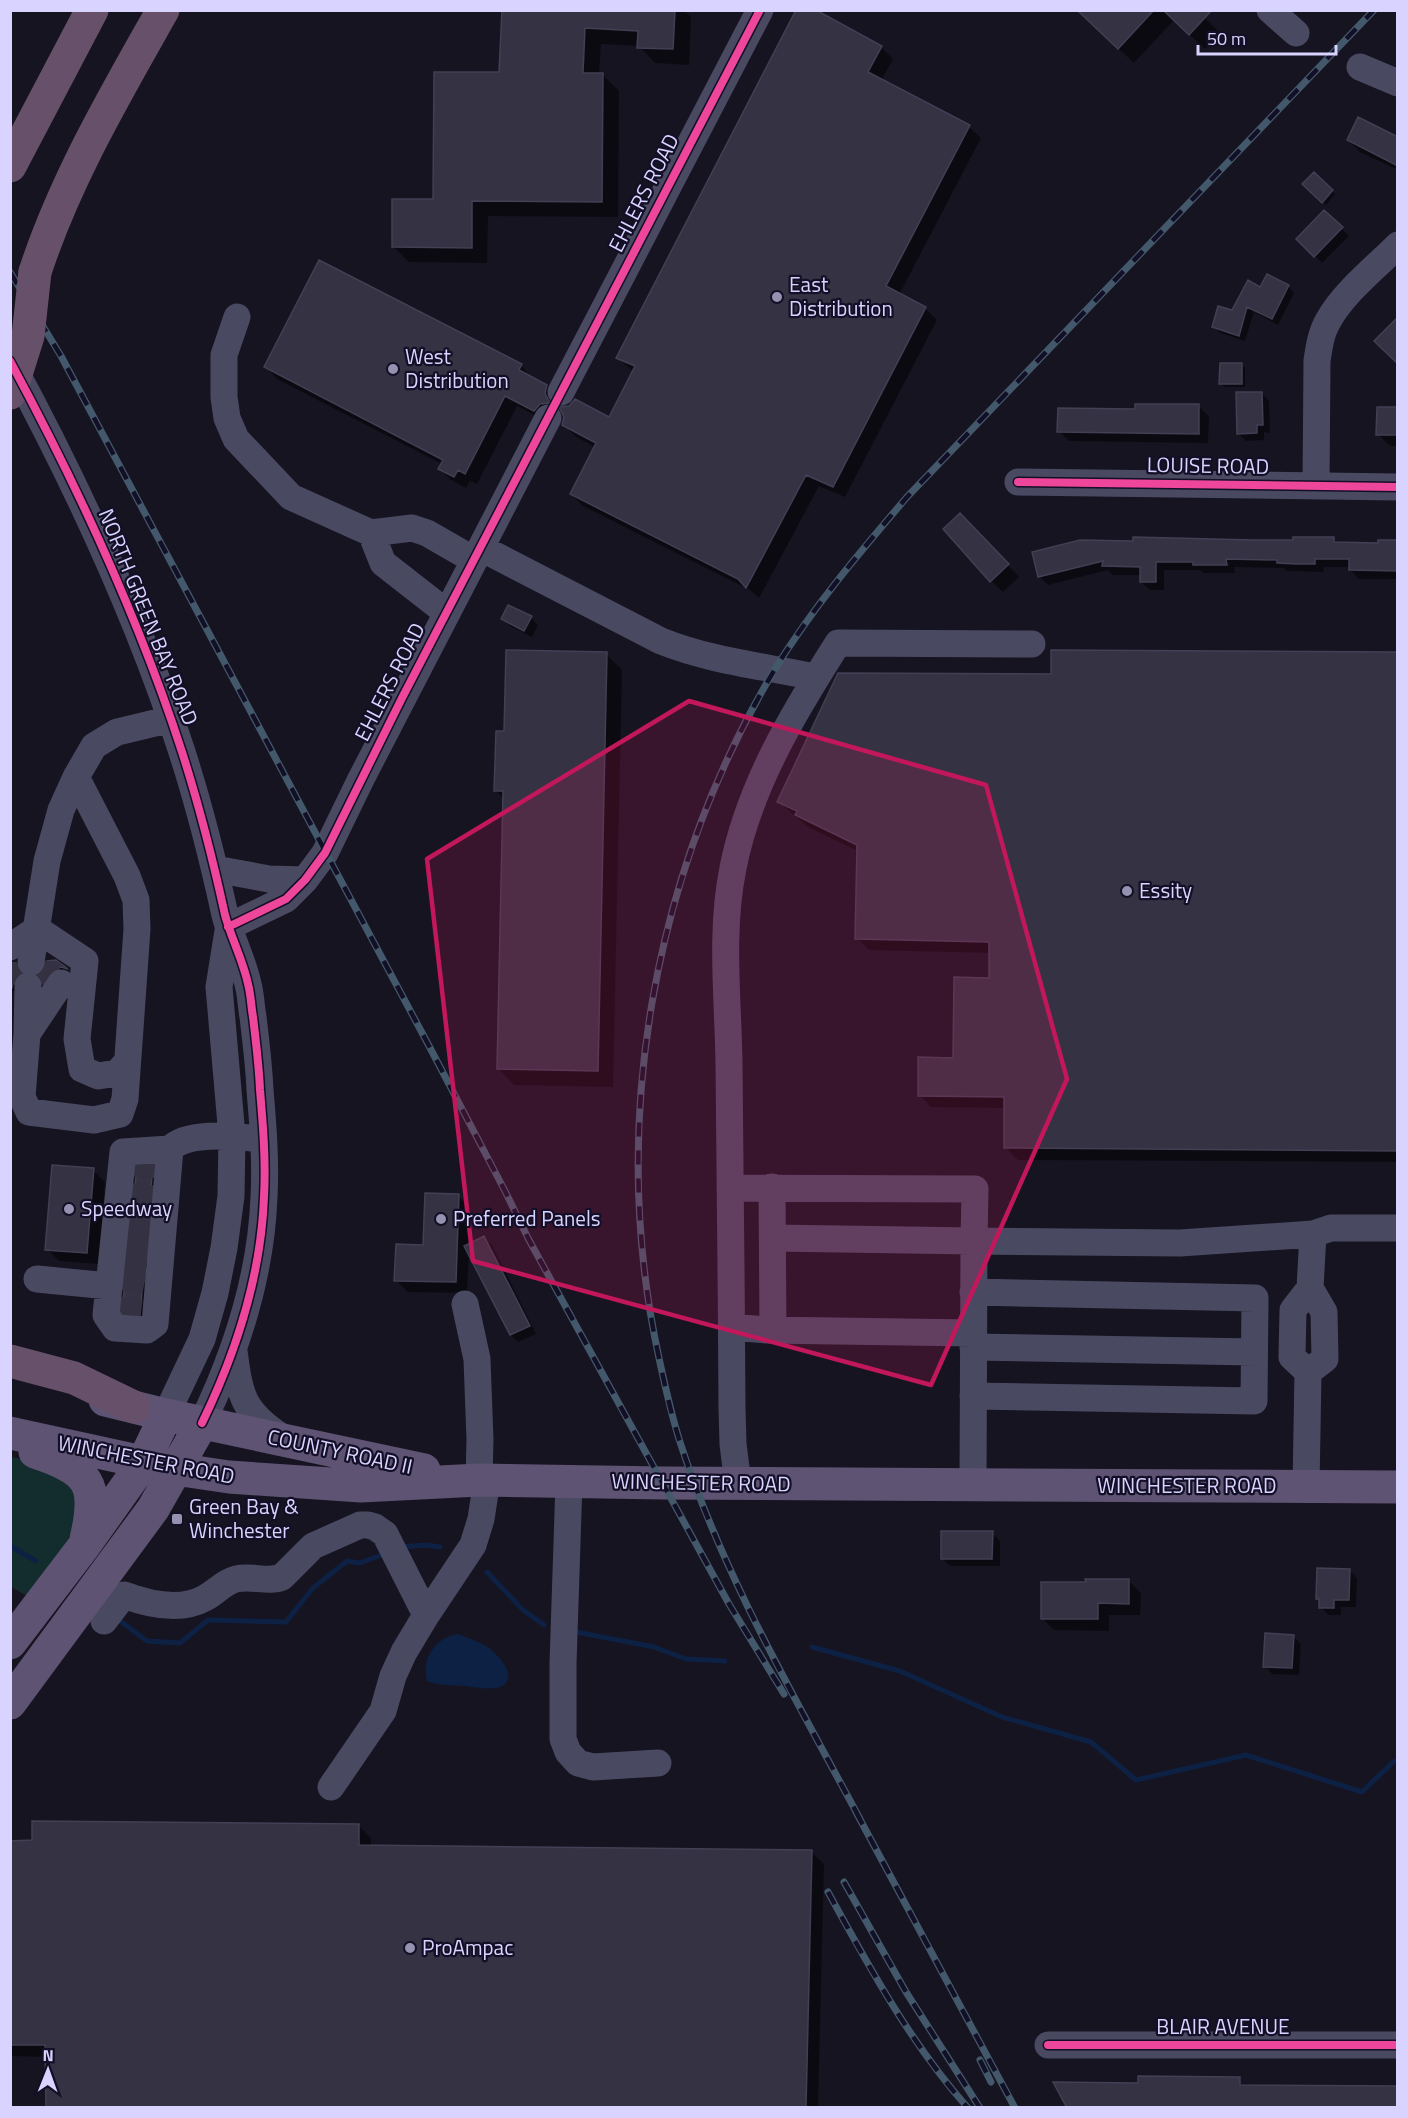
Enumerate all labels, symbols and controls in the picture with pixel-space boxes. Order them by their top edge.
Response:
scale bar [1198,18,1336,56]
text: 50 m [1207,25,1246,52]
street label: EHLERS ROAD [600,128,687,257]
place label: East Distribution [789,268,893,324]
marker: East Distribution [770,290,784,304]
place label: West Distribution [405,340,509,396]
marker: West Distribution [386,362,400,376]
street label: LOUISE ROAD [1147,448,1269,482]
street label: NORTH GREEN BAY ROAD [91,503,207,730]
street label: EHLERS ROAD [346,617,433,746]
place label: Essity [1139,874,1192,906]
marker: Essity [1120,884,1134,898]
place label: Speedway [81,1192,172,1224]
marker: Speedway [62,1202,76,1216]
place label: Preferred Panels [453,1202,601,1234]
marker: Preferred Panels [434,1212,448,1226]
street label: COUNTY ROAD II [265,1420,416,1482]
street label: WINCHESTER ROAD [55,1426,237,1492]
street label: WINCHESTER ROAD [611,1464,791,1500]
street label: WINCHESTER ROAD [1097,1469,1277,1501]
place label: Green Bay & Winchester [189,1490,299,1546]
marker: Green Bay & Winchester [170,1512,184,1526]
place label: ProAmpac [422,1931,513,1963]
marker: ProAmpac [403,1941,417,1955]
street label: BLAIR AVENUE [1156,2010,1290,2042]
north arrow [18,2040,78,2100]
text: N [43,2043,54,2067]

